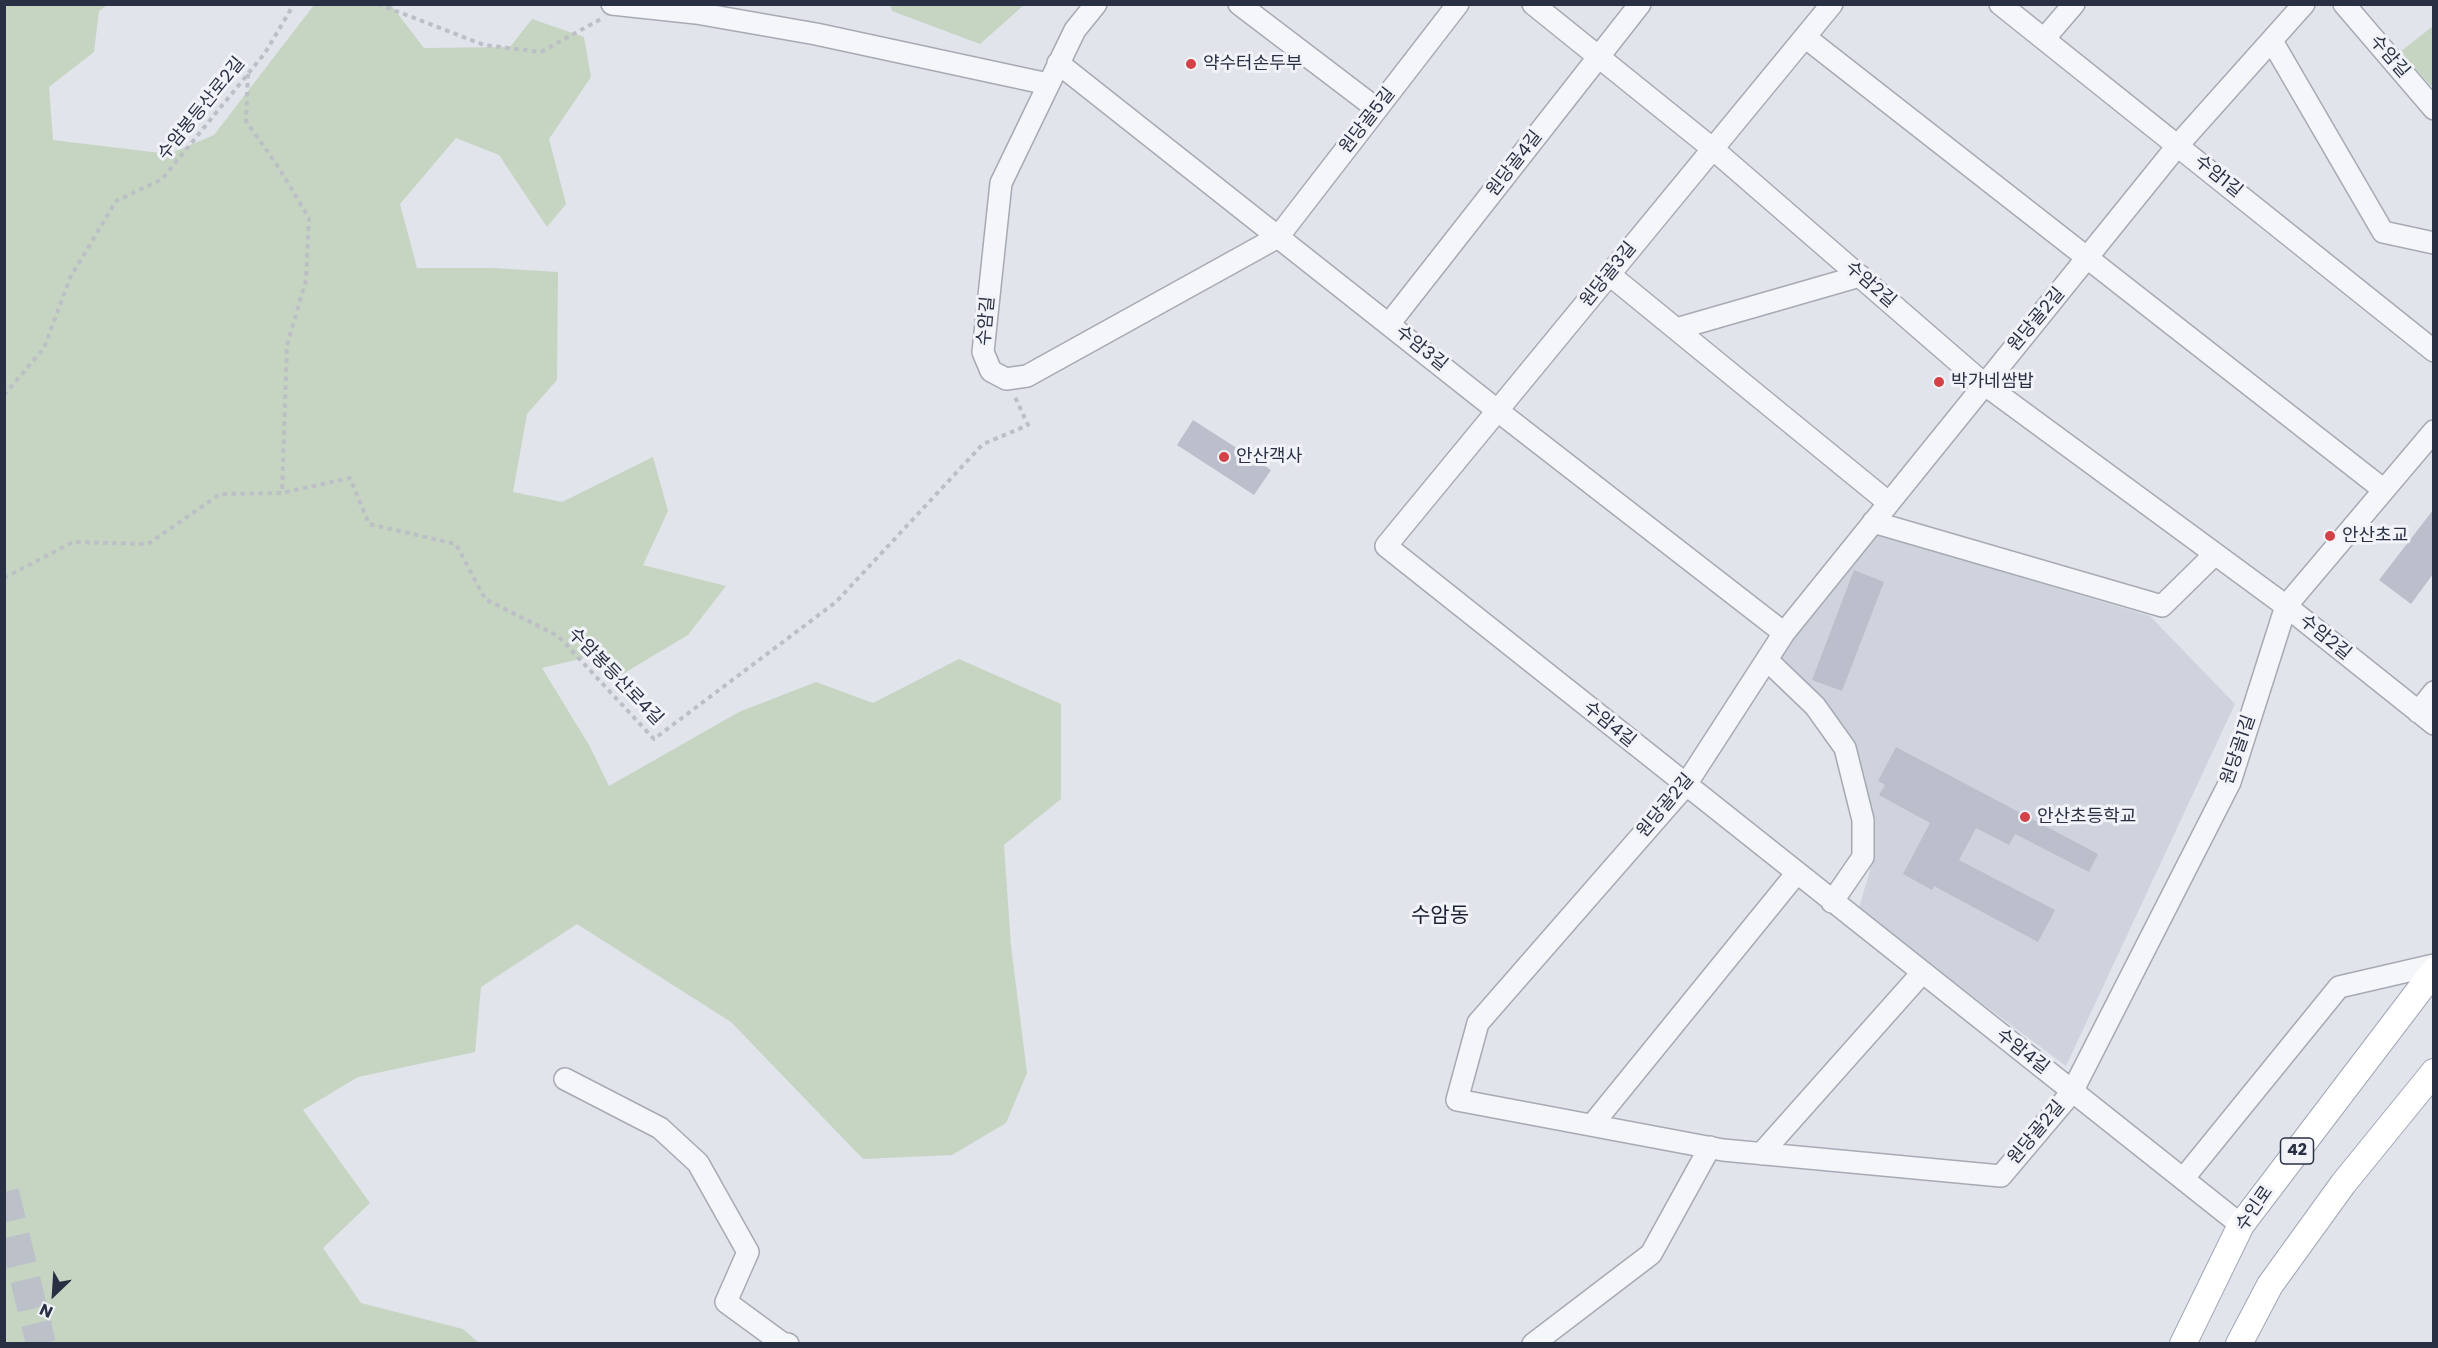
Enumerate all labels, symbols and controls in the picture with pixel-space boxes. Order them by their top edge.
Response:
street label: 수암길 [2365,31,2413,83]
street label: 수암봉등산로2길 [154,53,250,165]
place label: 약수터손두부 [1203,53,1302,75]
marker: 약수터손두부 [1184,57,1198,71]
street label: 원당골5길 [1336,84,1400,158]
street label: 원당골4길 [1483,127,1547,201]
street label: 수암1길 [2190,151,2246,203]
street label: 원당골3길 [1576,238,1642,312]
street label: 수암2길 [1840,257,1900,313]
street label: 원당골2길 [2004,284,2070,356]
street label: 수암길 [974,295,1000,347]
street label: 수암3길 [1391,322,1451,376]
place label: 박가네쌈밥 [1951,371,2034,393]
marker: 박가네쌈밥 [1932,375,1946,389]
place label: 안산객사 [1236,446,1302,468]
marker: 안산객사 [1217,450,1231,464]
place label: 안산초교 [2342,525,2408,547]
marker: 안산초교 [2323,529,2337,543]
street label: 수암2길 [2295,611,2355,665]
street label: 수암봉등산로4길 [563,624,667,730]
street label: 수암4길 [1578,697,1640,753]
street label: 원당골1길 [2217,712,2261,788]
street label: 원당골2길 [1633,770,1699,842]
place label: 안산초등학교 [2037,806,2136,828]
marker: 안산초등학교 [2018,810,2032,824]
district label: 수암동 [1411,904,1469,930]
street label: 수암4길 [1991,1025,2053,1079]
street label: 원당골2길 [2004,1097,2070,1169]
road number: 42 [2280,1138,2314,1164]
street label: 수인로 [2232,1182,2278,1236]
north arrow [24,1264,84,1324]
text: N [36,1298,57,1324]

